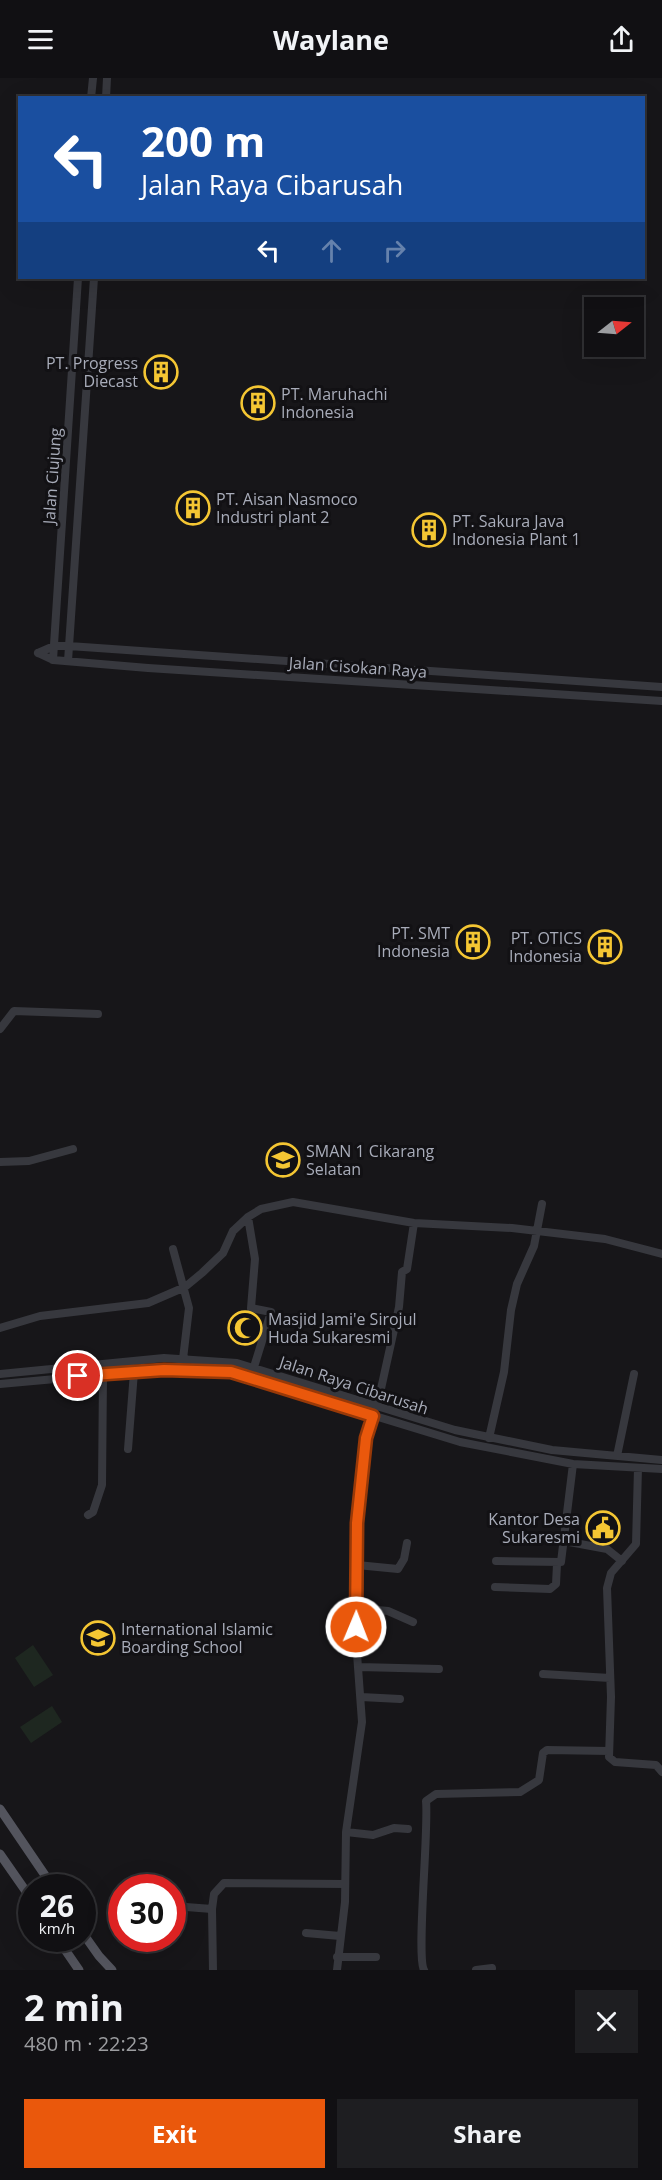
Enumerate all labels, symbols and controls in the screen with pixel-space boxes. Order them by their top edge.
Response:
text: Waylane [273,21,389,58]
icon: menu [24,23,57,56]
icon: share [605,23,638,56]
text: 200 m [141,112,265,169]
icon: left [42,120,120,198]
text: Jalan Raya Cibarusah [141,166,403,203]
icon: left [252,234,285,267]
icon: ahead [315,234,348,267]
icon: right [378,234,411,267]
north arrow [584,297,644,357]
map controls [584,297,644,357]
place label: PT. Progress Diecast [46,352,138,392]
building icon: PT. Progress Diecast [143,354,179,390]
place label: PT. Maruhachi Indonesia [281,383,388,423]
building icon: PT. Maruhachi Indonesia [240,385,276,421]
street label: Jalan Ciujung [38,427,66,527]
place label: PT. Aisan Nasmoco Industri plant 2 [216,488,358,528]
building icon: PT. Aisan Nasmoco Industri plant 2 [175,490,211,526]
place label: PT. Sakura Java Indonesia Plant 1 [452,510,581,550]
building icon: PT. Sakura Java Indonesia Plant 1 [411,512,447,548]
street label: Jalan Cisokan Raya [286,651,428,683]
place label: PT. SMT Indonesia [377,922,450,962]
building icon: PT. SMT Indonesia [455,924,491,960]
place label: PT. OTICS Indonesia [509,927,582,967]
building icon: PT. OTICS Indonesia [587,929,623,965]
place label: SMAN 1 Cikarang Selatan [306,1140,434,1180]
school or university icon: SMAN 1 Cikarang Selatan [265,1142,301,1178]
place label: Masjid Jami'e Sirojul Huda Sukaresmi [268,1308,416,1348]
mosque icon: Masjid Jami'e Sirojul Huda Sukaresmi [227,1310,263,1346]
pin [52,1350,103,1401]
street label: Jalan Raya Cibarusah [275,1350,431,1419]
icon: arrive [61,1359,94,1392]
place label: Kantor Desa Sukaresmi [488,1508,580,1548]
public building icon: Kantor Desa Sukaresmi [585,1510,621,1546]
position arrow [324,1595,388,1659]
place label: International Islamic Boarding School [121,1618,273,1658]
school or university icon: International Islamic Boarding School [80,1620,116,1656]
speed limit sign: 30 [108,1874,186,1952]
text: 26 [40,1885,74,1926]
text: km/h [39,1918,75,1938]
text: 2 min [24,1983,124,2032]
button: close [575,1990,638,2053]
text: 480 m · 22:23 [24,2030,149,2057]
button: Exit [24,2099,325,2168]
button: Share [337,2099,638,2168]

